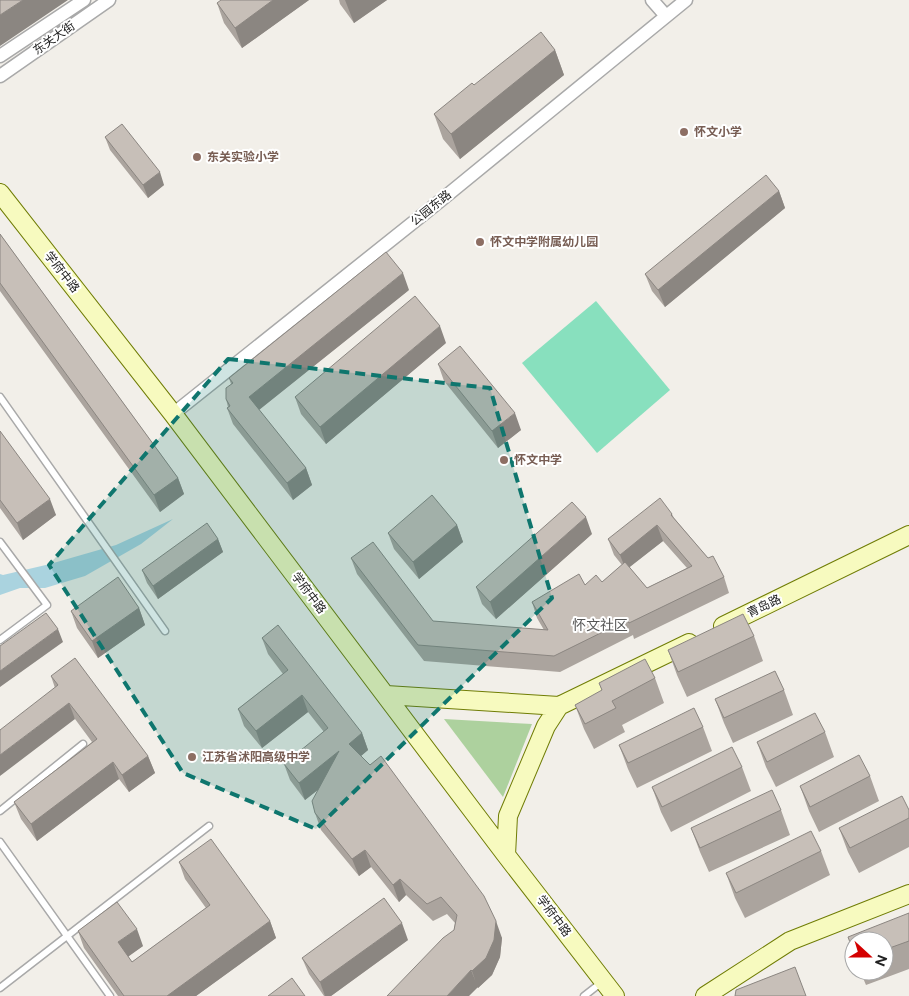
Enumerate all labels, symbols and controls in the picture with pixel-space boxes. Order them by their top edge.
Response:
street label: 东关大街 [30,18,78,58]
place label: 怀文小学 [694,125,742,139]
marker: 怀文小学 [678,126,690,138]
place label: 东关实验小学 [207,150,279,164]
marker: 东关实验小学 [191,151,203,163]
street label: 公园东路 [408,187,454,229]
place label: 怀文中学附属幼儿园 [490,235,598,249]
marker: 怀文中学附属幼儿园 [474,236,486,248]
street label: 学府中路 [42,249,82,295]
place label: 怀文中学 [514,453,562,467]
marker: 怀文中学 [498,454,510,466]
street label: 学府中路 [289,570,329,616]
street label: 青岛路 [745,592,783,620]
district label: 怀文社区 [572,617,628,634]
place label: 江苏省沭阳高级中学 [202,750,310,764]
marker: 江苏省沭阳高级中学 [186,751,198,763]
street label: 学府中路 [534,893,574,939]
north arrow [844,931,894,981]
text: N [871,952,891,969]

